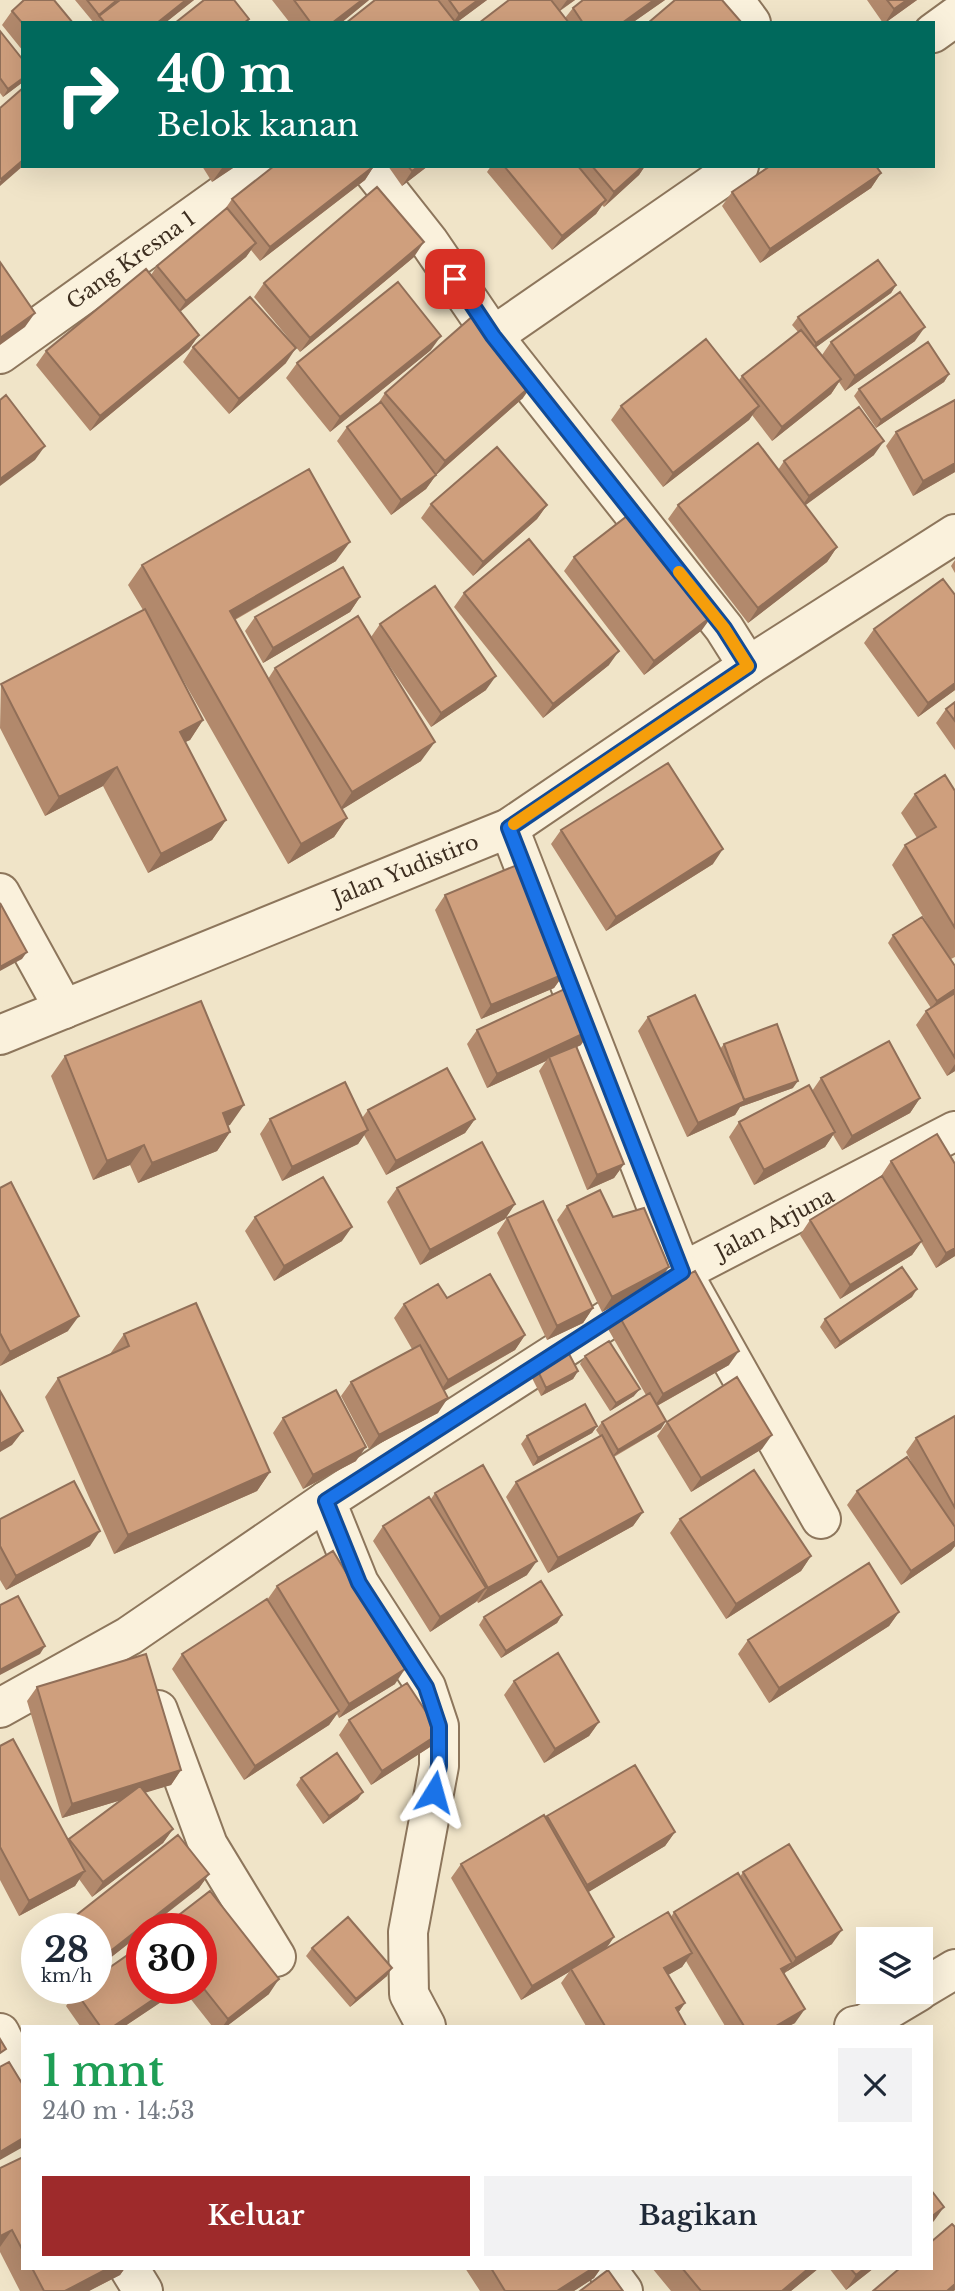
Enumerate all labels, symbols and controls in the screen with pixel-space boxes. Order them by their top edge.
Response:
text: 40 m [157,44,294,105]
icon: right [42,49,133,140]
text: Belok kanan [157,105,359,145]
street label: Gang Kresna 1 [62,206,200,315]
pin [425,249,485,309]
icon: arrive [436,260,474,298]
street label: Jalan Yudistiro [326,829,483,912]
street label: Jalan Arjuna [708,1182,839,1267]
position arrow [397,1755,471,1829]
speed limit sign: 30 [126,1913,217,2004]
map controls [856,1927,933,2004]
button: layers [856,1927,933,2004]
text: 28 [44,1928,89,1971]
text: km/h [41,1965,92,1987]
text: 1 mnt [42,2045,164,2097]
button: close [838,2048,912,2122]
text: 240 m · 14:53 [42,2097,195,2125]
button: Keluar [42,2176,470,2256]
button: Bagikan [484,2176,912,2256]

